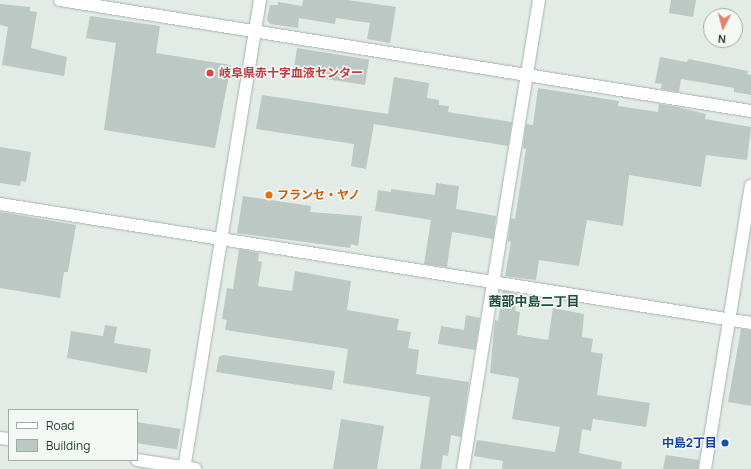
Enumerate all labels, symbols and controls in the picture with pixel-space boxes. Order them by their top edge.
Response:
north arrow [703,8,743,48]
text: N [717,32,727,47]
place label: 岐阜県赤十字血液センター [219,66,363,80]
marker: 岐阜県赤十字血液センター [204,67,216,79]
place label: フランセ・ヤノ [277,188,361,202]
marker: フランセ・ヤノ [264,190,274,200]
district label: 茜部中島二丁目 [489,293,579,309]
legend [8,409,138,461]
text: Road [46,417,74,434]
place label: 中島2丁目 [662,436,717,450]
text: Building [46,437,90,454]
marker: 中島2丁目 [720,438,730,448]

